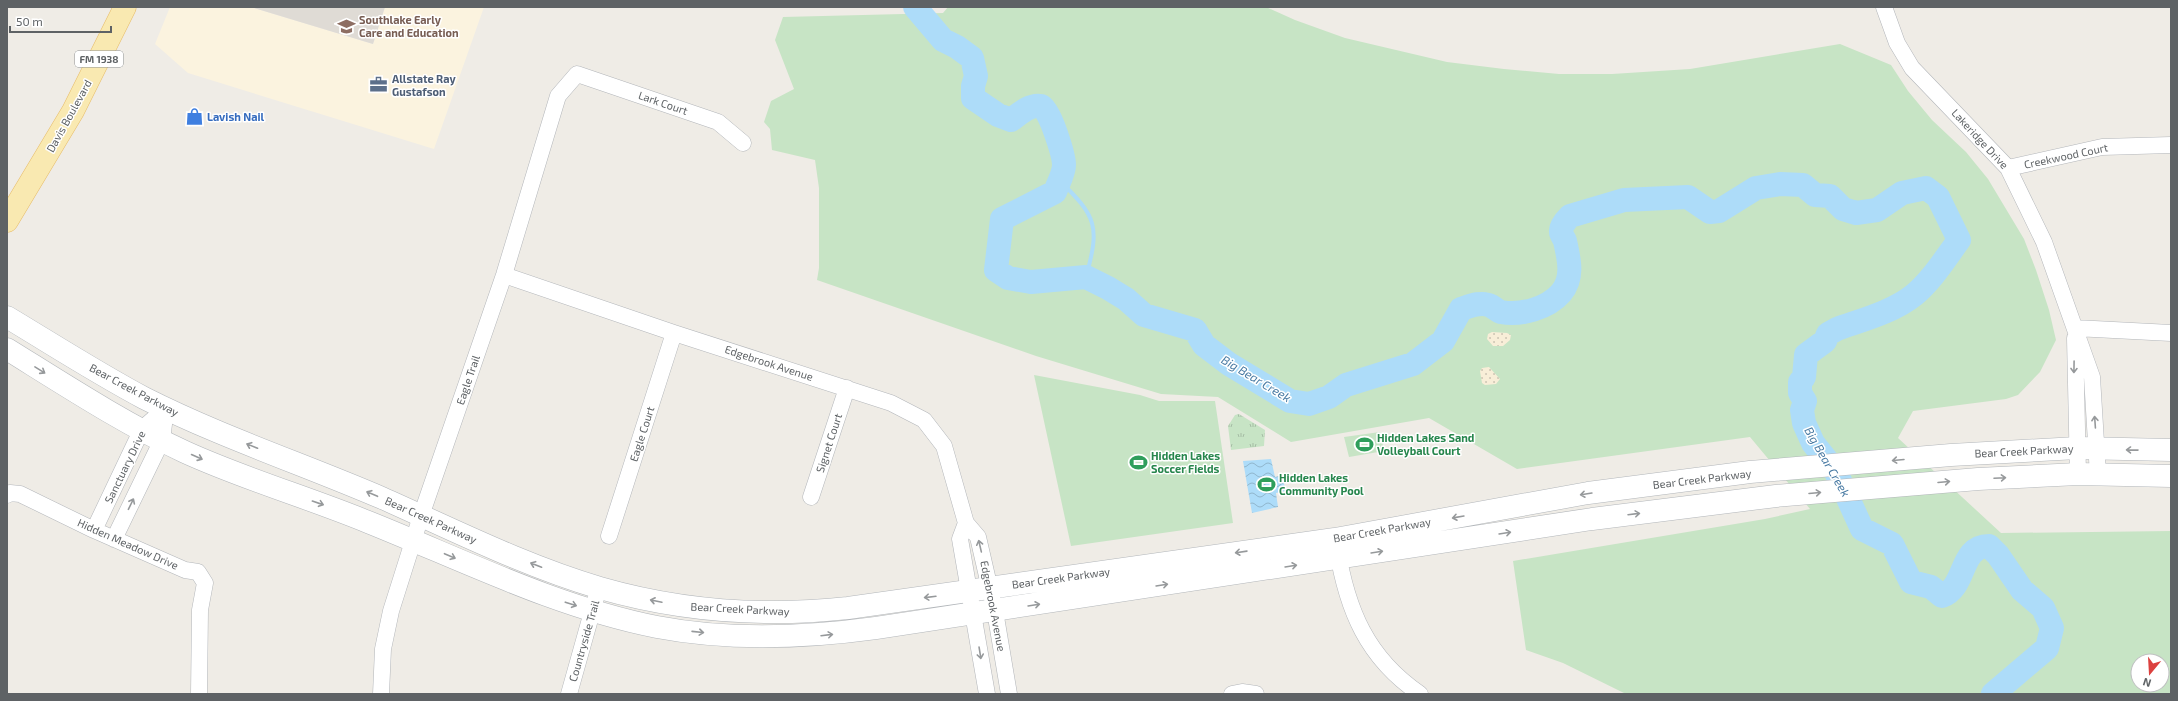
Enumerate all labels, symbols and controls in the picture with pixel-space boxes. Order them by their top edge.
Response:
scale bar [10,8,111,34]
place label: Southlake Early Care and Education [359,13,459,39]
text: 50 m [16,14,43,28]
school or university icon: Southlake Early Care and Education [336,16,356,36]
road number: FM 1938 [75,51,123,67]
place label: Allstate Ray Gustafson [392,72,456,98]
office icon: Allstate Ray Gustafson [369,75,389,95]
street label: Davis Boulevard [43,77,94,154]
street label: Lark Court [637,88,690,117]
street label: Lakeridge Drive [1949,106,2011,171]
shop icon: Lavish Nail [184,107,204,127]
place label: Lavish Nail [207,110,264,123]
street label: Creekwood Court [2023,140,2109,171]
street label: Edgebrook Avenue [723,342,815,383]
water label: Big Bear Creek [1219,352,1294,404]
street label: Eagle Trail [453,353,482,406]
one-way arrow [2070,360,2078,373]
street label: Bear Creek Parkway [87,361,181,419]
one-way arrow [34,366,46,374]
street label: Eagle Court [626,405,657,463]
street label: Signet Court [813,412,844,474]
one-way arrow [2092,416,2099,429]
water label: Big Bear Creek [1802,424,1854,499]
street label: Sanctuary Drive [101,428,148,505]
place label: Hidden Lakes Sand Volleyball Court [1377,431,1474,458]
sports icon: Hidden Lakes Sand Volleyball Court [1354,434,1374,454]
one-way arrow [246,441,258,449]
street label: Bear Creek Parkway [1974,441,2074,460]
one-way arrow [2126,446,2139,453]
place label: Hidden Lakes Soccer Fields [1151,449,1220,475]
sports icon: Hidden Lakes Soccer Fields [1128,452,1148,472]
one-way arrow [190,454,202,461]
one-way arrow [1892,456,1905,463]
street label: Bear Creek Parkway [1652,466,1752,491]
place label: Hidden Lakes Community Pool [1279,471,1364,498]
sports icon: Hidden Lakes Community Pool [1256,474,1276,494]
one-way arrow [1993,474,2006,482]
one-way arrow [1937,478,1950,485]
one-way arrow [1808,489,1821,496]
one-way arrow [367,490,379,498]
one-way arrow [1580,490,1593,498]
street label: Bear Creek Parkway [383,493,479,546]
one-way arrow [128,498,135,510]
one-way arrow [312,500,325,507]
one-way arrow [1627,510,1640,518]
one-way arrow [1452,513,1465,521]
street label: Bear Creek Parkway [1332,514,1432,545]
street label: Hidden Meadow Drive [76,515,181,572]
one-way arrow [1498,529,1511,537]
one-way arrow [976,540,984,553]
one-way arrow [1235,548,1248,556]
one-way arrow [1370,548,1383,556]
one-way arrow [444,552,456,560]
street label: Edgebrook Avenue [978,559,1009,652]
one-way arrow [531,560,543,568]
one-way arrow [1284,561,1297,569]
street label: Bear Creek Parkway [1011,564,1111,591]
one-way arrow [1155,581,1168,589]
one-way arrow [924,593,937,601]
one-way arrow [649,597,662,605]
street label: Countryside Trail [566,598,602,683]
street label: Bear Creek Parkway [690,599,790,618]
one-way arrow [564,601,577,608]
one-way arrow [1027,601,1040,609]
one-way arrow [691,628,704,636]
one-way arrow [820,631,833,639]
one-way arrow [976,646,984,659]
north arrow [2130,653,2170,693]
text: N [2141,676,2153,690]

